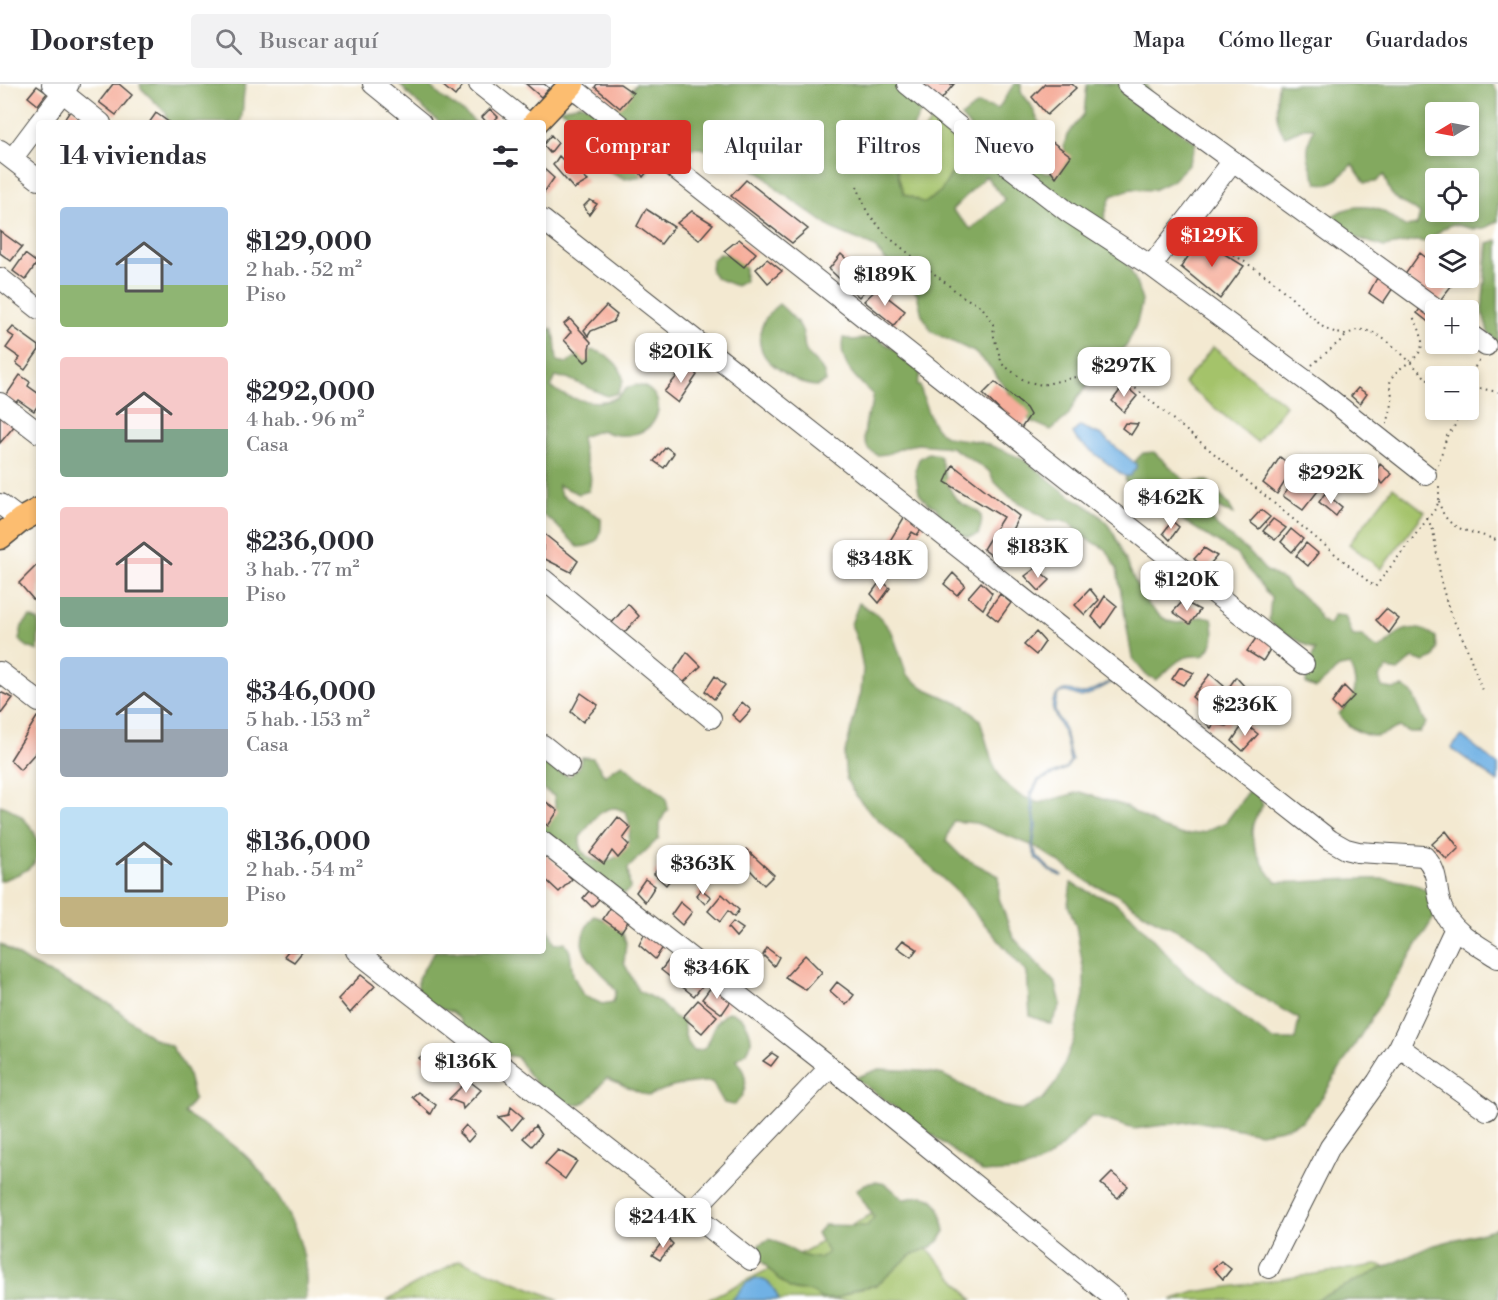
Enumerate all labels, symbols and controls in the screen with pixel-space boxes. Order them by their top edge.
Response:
search box [191,14,611,68]
text: Doorstep [30,24,155,59]
icon: search [212,25,245,58]
text: Buscar aquí [260,28,378,55]
text: Mapa [1133,28,1185,54]
text: Cómo llegar [1218,28,1333,54]
text: Guardados [1366,28,1468,54]
north arrow [1425,102,1479,156]
map controls [1425,102,1479,420]
chip: Comprar [564,120,691,174]
chip: Alquilar [703,120,824,174]
chip: Filtros [836,120,942,174]
chip: Nuevo [954,120,1055,174]
text: 14 viviendas [60,140,207,172]
icon: filters [489,140,522,173]
button: locate [1425,168,1479,222]
pin: $129K [1170,217,1254,268]
text: $129K [1180,224,1244,249]
text: $129,000 [246,226,372,258]
icon: home [108,231,180,303]
button: layers [1425,234,1479,288]
pin: $189K [843,256,927,307]
text: 2 hab. · 52 m² [246,258,362,283]
text: $189K [854,263,916,288]
text: Piso [246,283,286,308]
button: + [1425,300,1479,354]
pin: $201K [639,333,723,384]
text: $201K [649,340,713,365]
pin: $297K [1082,347,1166,398]
text: $297K [1092,354,1157,379]
button: − [1425,366,1479,420]
text: $292,000 [246,376,375,408]
icon: home [108,381,180,453]
text: 4 hab. · 96 m² [246,408,364,433]
text: Casa [246,433,289,458]
pin: $292K [1289,454,1373,505]
text: $292K [1298,461,1364,486]
pin: $462K [1129,479,1213,530]
text: $462K [1138,486,1204,511]
text: $236,000 [246,526,374,558]
pin: $183K [996,528,1080,579]
icon: home [108,531,180,603]
text: $183K [1007,535,1069,560]
pin: $348K [838,540,922,591]
text: $348K [847,547,913,572]
text: 3 hab. · 77 m² [246,558,359,583]
pin: $120K [1145,561,1229,612]
text: $120K [1154,568,1220,593]
text: Piso [246,583,286,608]
text: $346,000 [246,676,376,708]
icon: home [108,681,180,753]
pin: $236K [1203,686,1287,737]
text: $236K [1212,693,1278,718]
text: 5 hab. · 153 m² [246,708,370,733]
text: Casa [246,733,289,758]
text: $136,000 [246,826,371,858]
icon: home [108,831,180,903]
pin: $363K [661,845,745,896]
text: $363K [671,852,735,877]
text: 2 hab. · 54 m² [246,858,363,883]
text: Piso [246,883,286,908]
pin: $346K [675,949,759,1000]
text: $346K [684,956,750,981]
pin: $136K [424,1043,508,1094]
text: $136K [435,1050,497,1075]
pin: $244K [621,1198,705,1249]
text: $244K [629,1205,697,1230]

